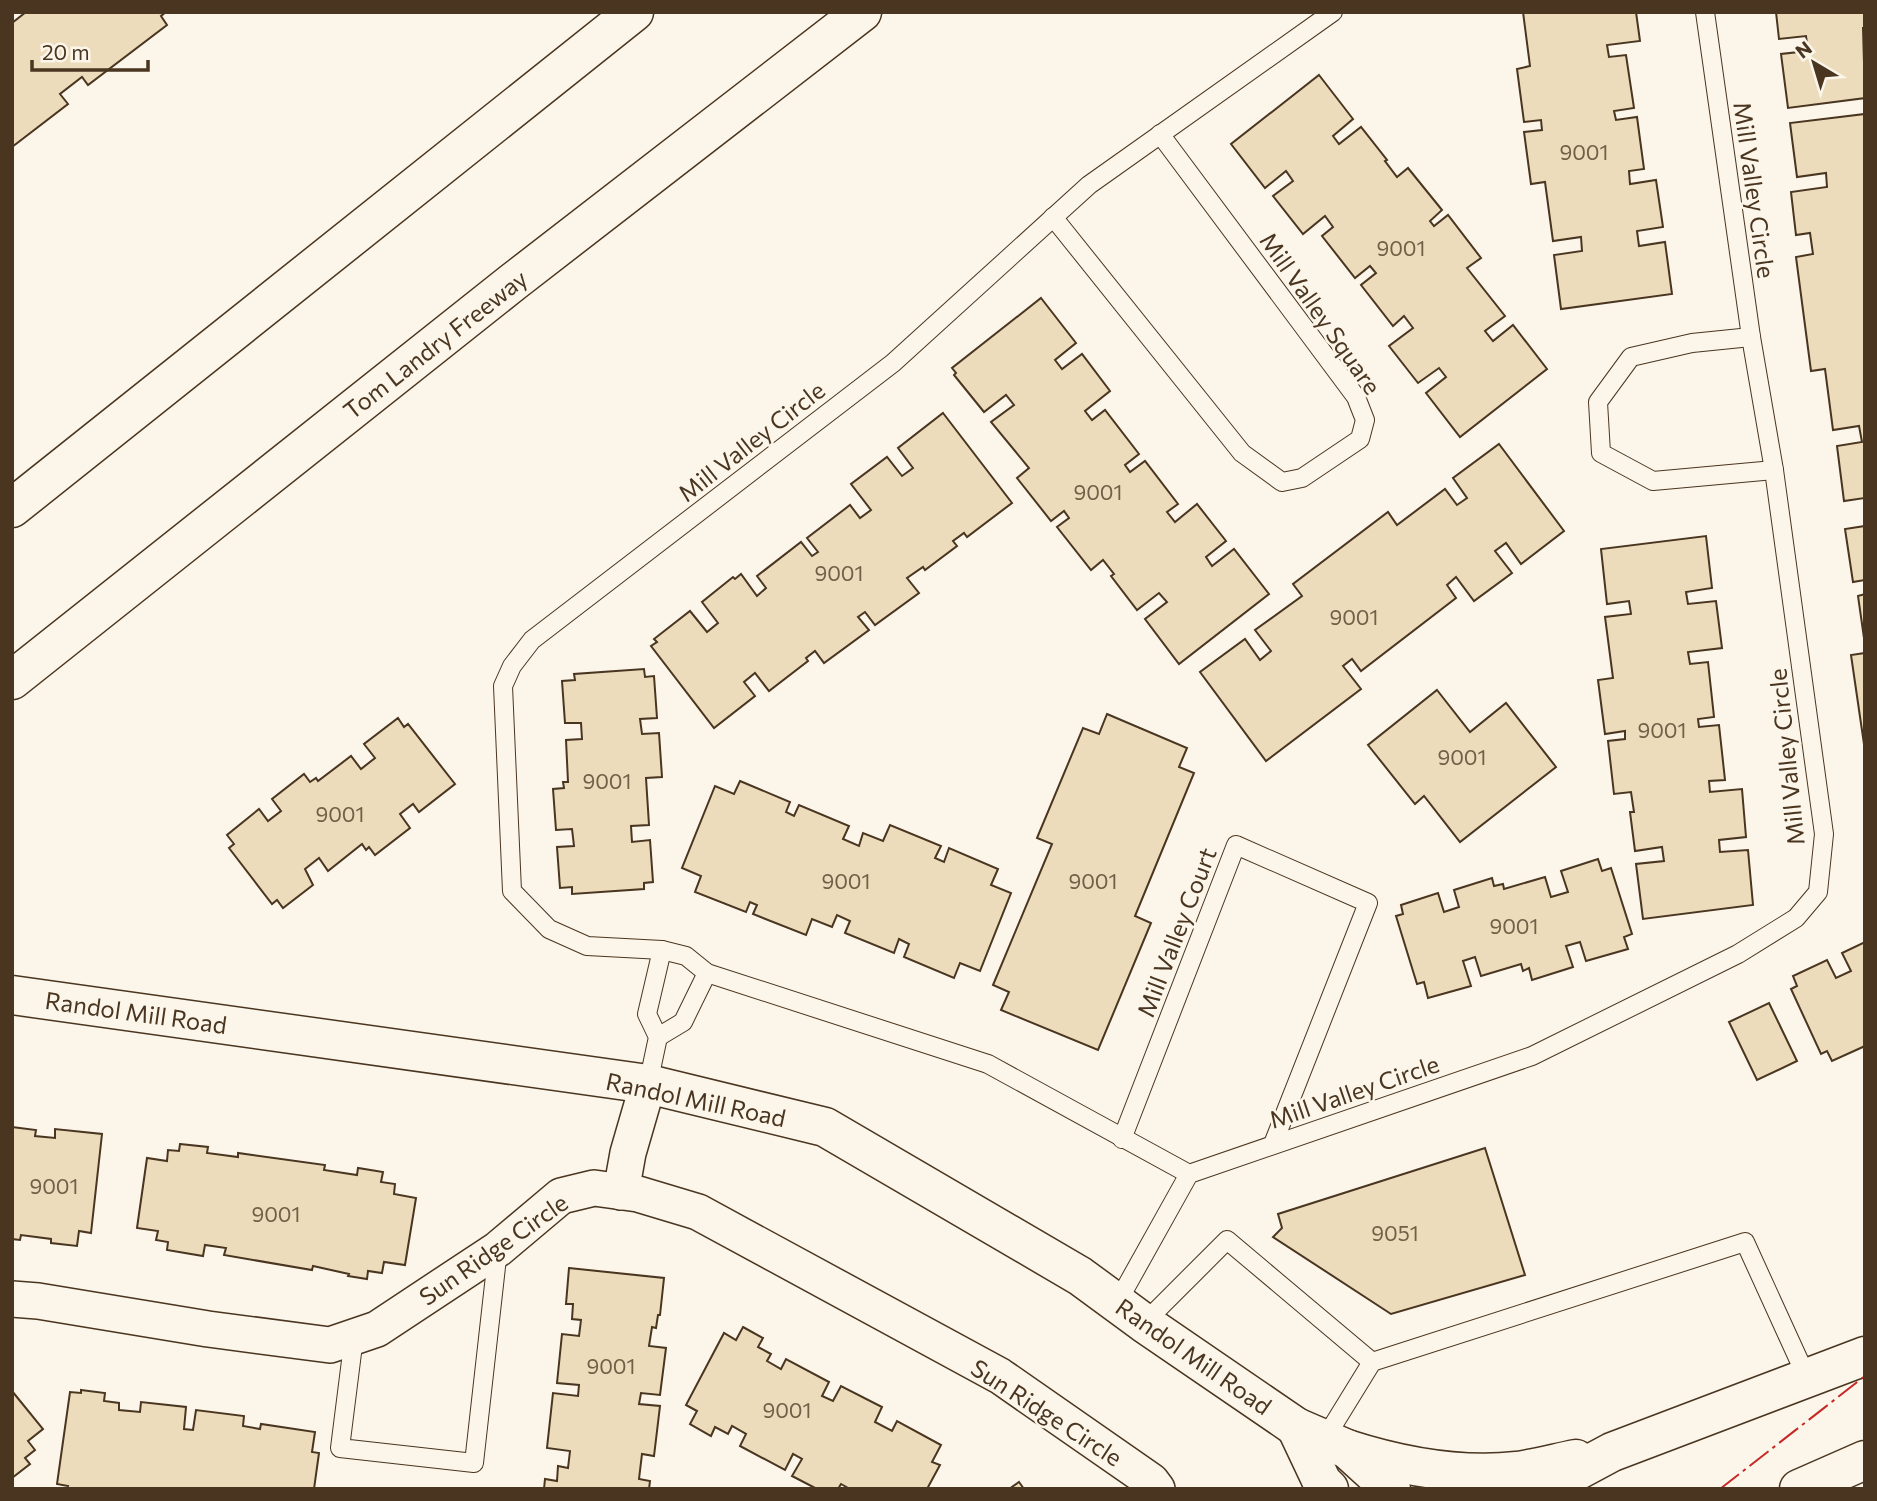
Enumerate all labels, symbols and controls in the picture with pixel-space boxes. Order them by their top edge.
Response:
scale bar [32,28,147,72]
north arrow [1779,28,1849,98]
text: N [1791,36,1816,63]
text: 20 m [42,39,90,64]
street label: Mill Valley Circle [1728,100,1782,280]
house number: 9001 [1559,139,1609,164]
street label: Mill Valley Square [1254,226,1388,400]
house number: 9001 [1376,235,1426,260]
street label: Tom Landry Freeway [337,263,533,425]
street label: Mill Valley Circle [672,375,830,507]
house number: 9001 [1073,479,1123,504]
house number: 9001 [814,560,864,585]
house number: 9001 [1329,604,1379,629]
street label: Mill Valley Circle [1762,667,1810,847]
house number: 9001 [1637,717,1687,742]
house number: 9001 [1437,744,1487,769]
house number: 9001 [582,768,632,793]
house number: 9001 [315,801,365,826]
street label: Mill Valley Court [1130,843,1222,1021]
house number: 9001 [821,868,871,893]
house number: 9001 [1068,868,1118,893]
house number: 9001 [1489,913,1539,938]
street label: Randol Mill Road [43,985,229,1039]
street label: Mill Valley Circle [1265,1048,1443,1134]
street label: Randol Mill Road [603,1066,789,1132]
house number: 9001 [29,1173,79,1198]
street label: Sun Ridge Circle [413,1187,573,1311]
house number: 9001 [251,1201,301,1226]
house number: 9051 [1371,1220,1419,1245]
street label: Randol Mill Road [1111,1292,1277,1420]
street label: Sun Ridge Circle [966,1352,1128,1472]
house number: 9001 [586,1353,636,1378]
house number: 9001 [762,1397,812,1422]

